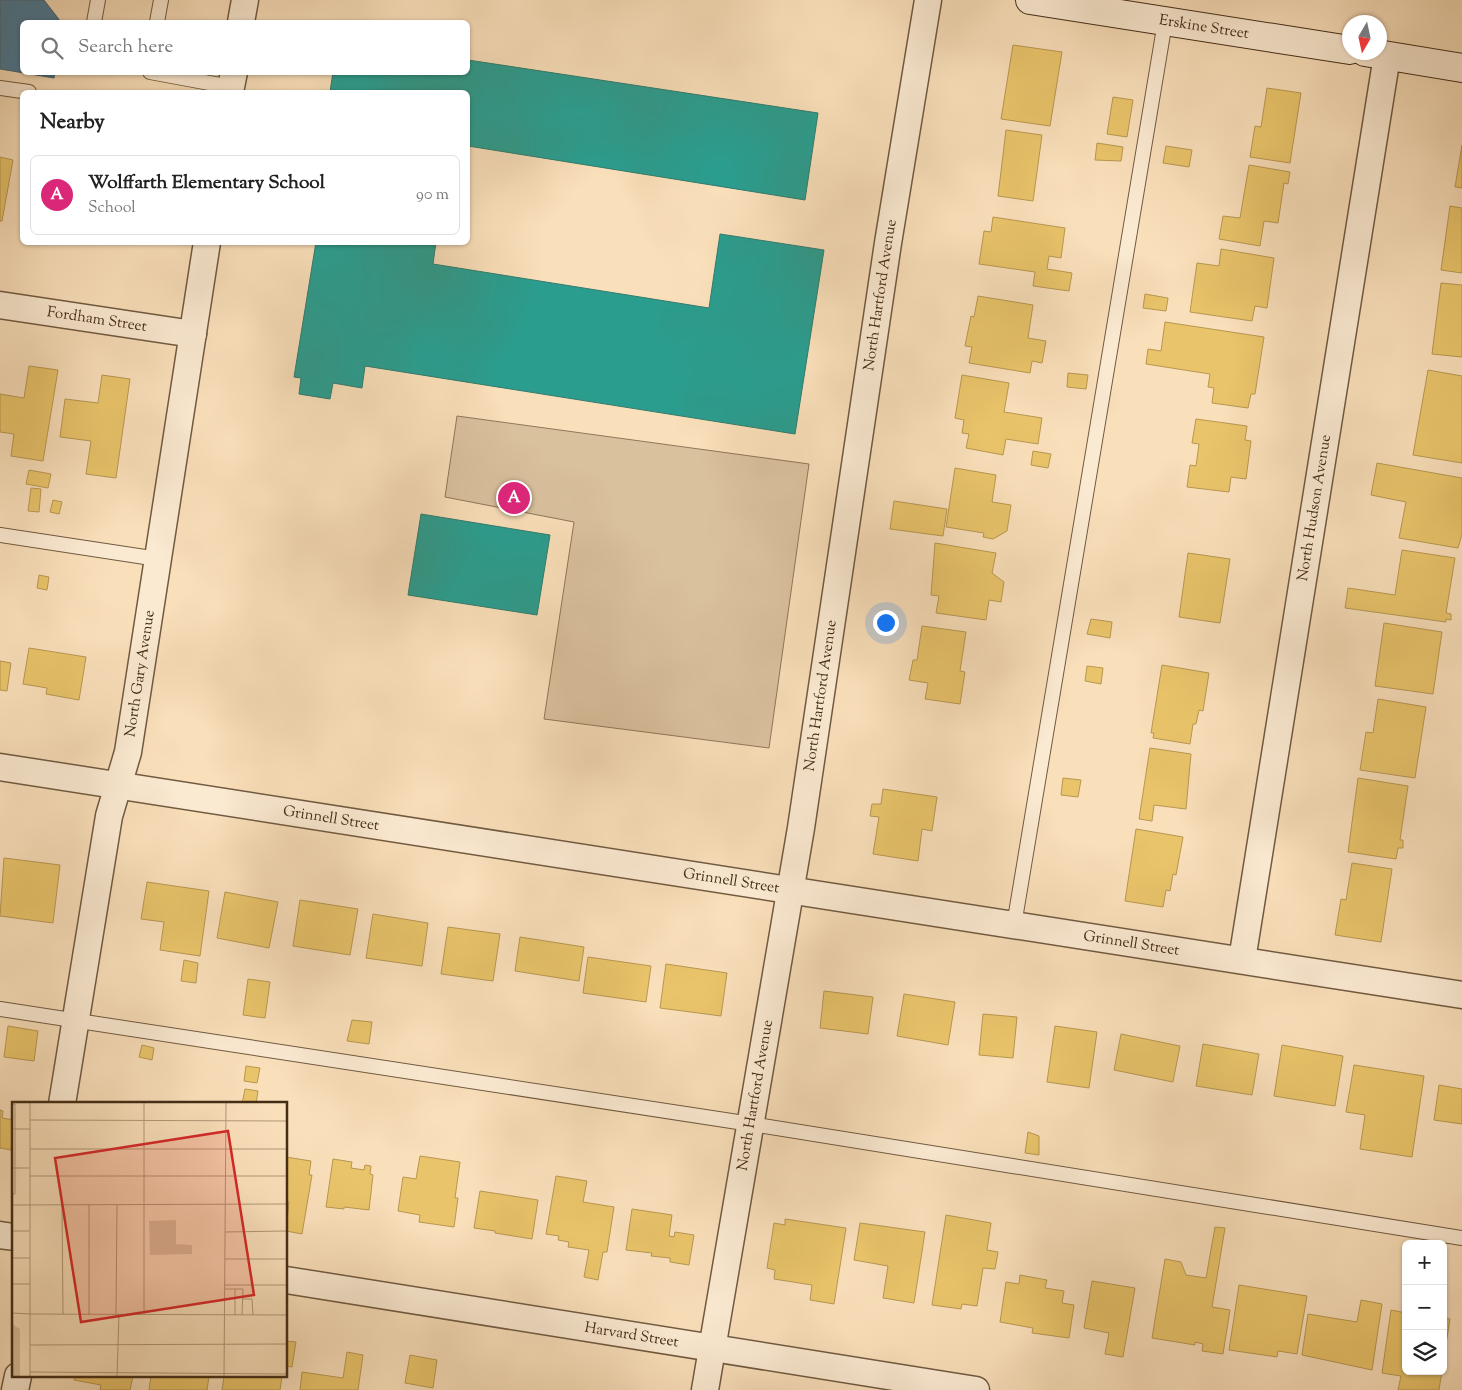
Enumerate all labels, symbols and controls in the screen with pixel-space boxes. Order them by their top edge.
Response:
street label: Erskine Street [1157,10,1250,45]
north arrow [1342,15,1387,60]
search box [20,20,470,75]
icon: search [38,34,66,62]
text: Search here [78,34,173,61]
text: Nearby [40,108,105,138]
text: Wolffarth Elementary School [88,170,325,197]
text: A [51,184,64,207]
text: 90 m [416,184,449,207]
text: School [88,197,136,220]
street label: North Hartford Avenue [859,218,902,372]
street label: Fordham Street [46,302,148,337]
street label: North Hudson Avenue [1292,433,1337,583]
pin: A [498,479,530,517]
street label: North Gary Avenue [120,609,160,738]
your location [873,610,899,636]
street label: North Hartford Avenue [799,619,842,773]
street label: Grinnell Street [281,801,381,836]
street label: Grinnell Street [682,863,781,899]
street label: Grinnell Street [1082,926,1181,961]
street label: North Hartford Avenue [732,1018,779,1172]
inset map [12,1102,288,1378]
map controls [1402,1240,1447,1375]
button: + [1402,1240,1447,1285]
button: − [1402,1285,1447,1330]
street label: Harvard Street [583,1317,680,1353]
button: layers [1402,1330,1447,1375]

